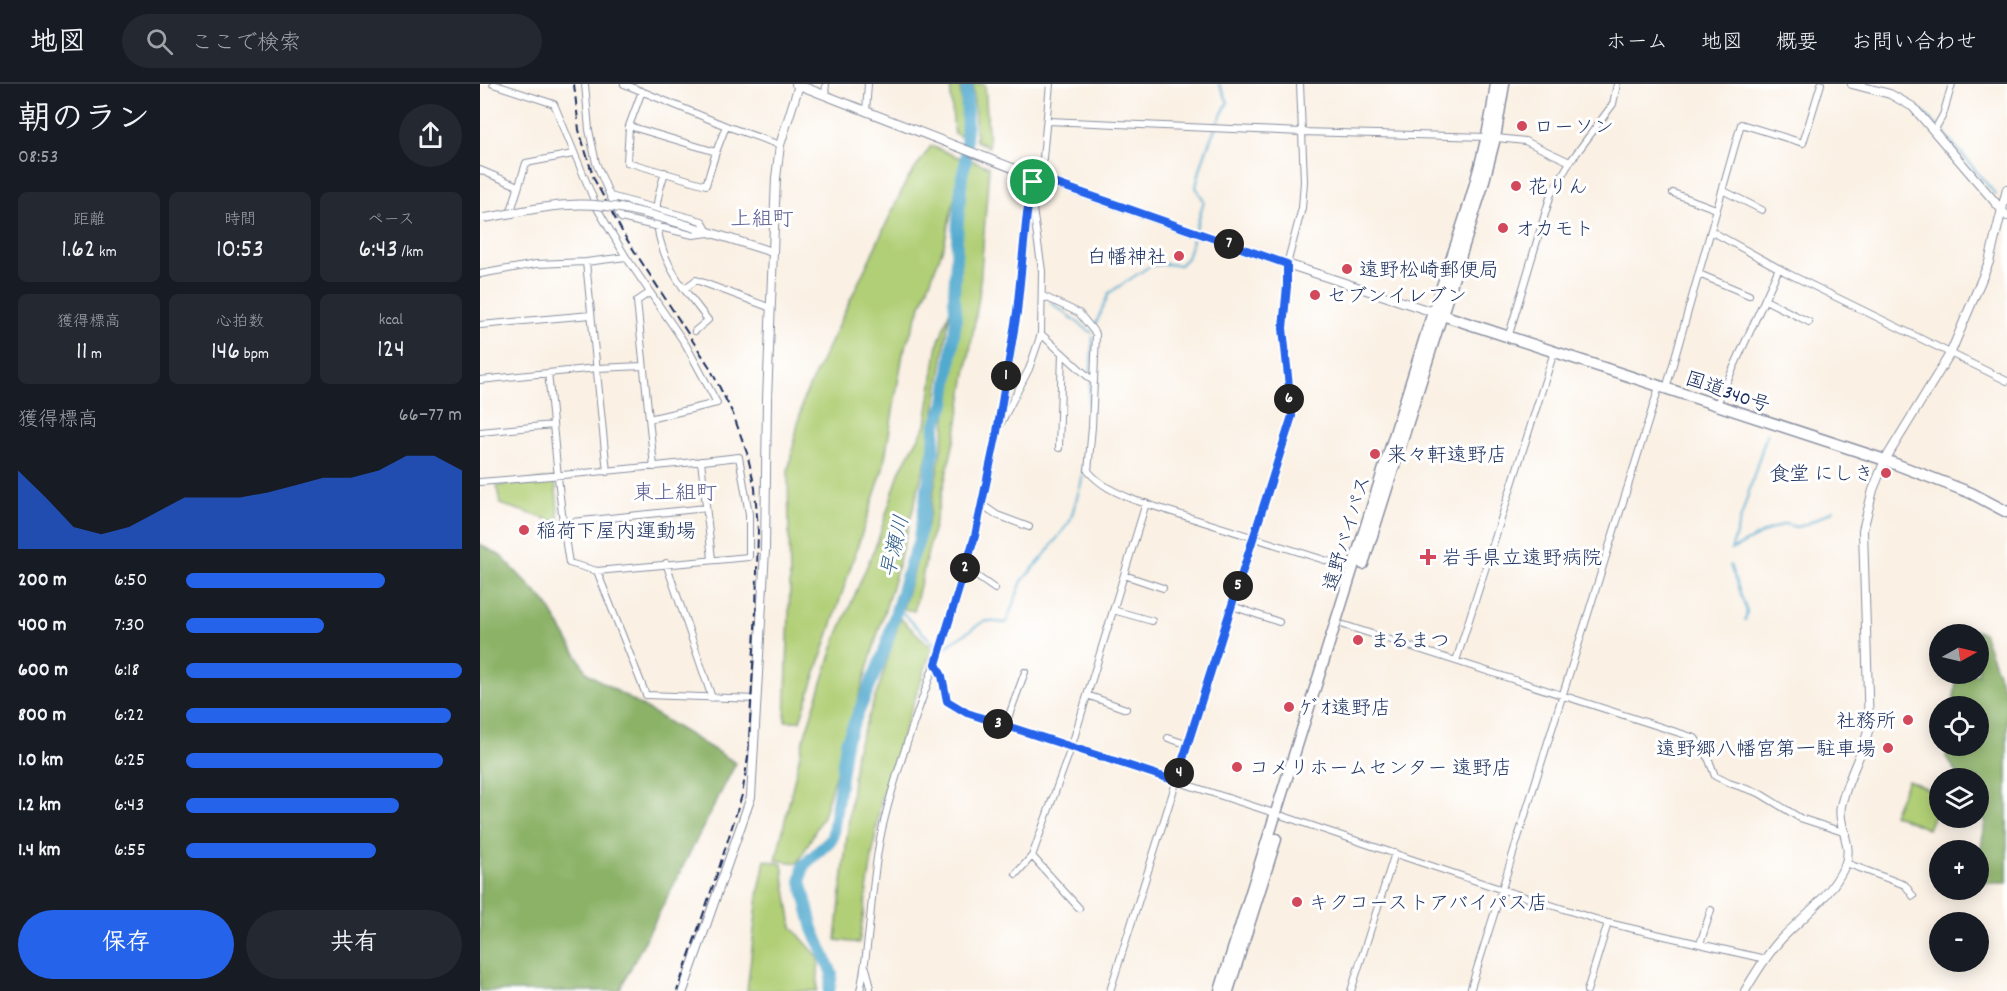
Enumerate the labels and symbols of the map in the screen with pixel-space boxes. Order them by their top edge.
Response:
place label: ローソン [1534,115,1614,143]
marker: ローソン [1515,119,1529,133]
pin [1007,156,1058,207]
place label: 花りん [1528,175,1588,203]
marker: 花りん [1509,179,1523,193]
district label: 上組町 [731,206,794,236]
place label: オカモト [1515,217,1595,245]
marker: オカモト [1496,221,1510,235]
pin: 7 [1214,229,1244,259]
place label: 白幡神社 [1087,245,1167,273]
marker: 白幡神社 [1172,249,1186,263]
place label: 遠野松崎郵便局 [1359,258,1499,286]
marker: 遠野松崎郵便局 [1340,262,1354,276]
place label: セブンイレブン [1327,284,1467,312]
marker: セブンイレブン [1308,288,1322,302]
pin: 1 [991,361,1021,391]
street label: 国道340号 [1681,366,1773,421]
pin: 6 [1274,384,1304,414]
place label: 来々軒遠野店 [1387,443,1507,471]
marker: 来々軒遠野店 [1368,447,1382,461]
place label: 食堂 にしき [1769,462,1874,490]
marker: 食堂 にしき [1879,466,1893,480]
street label: 遠野バイパス [1318,473,1380,595]
district label: 東上組町 [633,480,717,510]
water label: 早瀬川 [875,513,919,581]
place label: 稲荷下屋内運動場 [536,519,696,547]
marker: 稲荷下屋内運動場 [517,523,531,537]
place label: 岩手県立遠野病院 [1442,546,1602,574]
marker: 岩手県立遠野病院 [1419,548,1437,566]
pin: 2 [950,553,980,583]
pin: 5 [1223,571,1253,601]
north arrow [1929,624,1989,684]
place label: まるまつ [1370,629,1450,657]
marker: まるまつ [1351,633,1365,647]
place label: ｹﾞｵ遠野店 [1301,696,1391,724]
marker: ｹﾞｵ遠野店 [1282,700,1296,714]
pin: 3 [983,709,1013,739]
place label: 社務所 [1836,709,1896,737]
marker: 社務所 [1901,713,1915,727]
place label: 遠野郷八幡宮第一駐車場 [1656,737,1876,765]
marker: 遠野郷八幡宮第一駐車場 [1881,741,1895,755]
place label: コメリホームセンター 遠野店 [1249,756,1512,784]
pin: 4 [1164,758,1194,788]
marker: コメリホームセンター 遠野店 [1230,760,1244,774]
place label: キクコーストアバイパス店 [1309,891,1548,919]
marker: キクコーストアバイパス店 [1290,895,1304,909]

